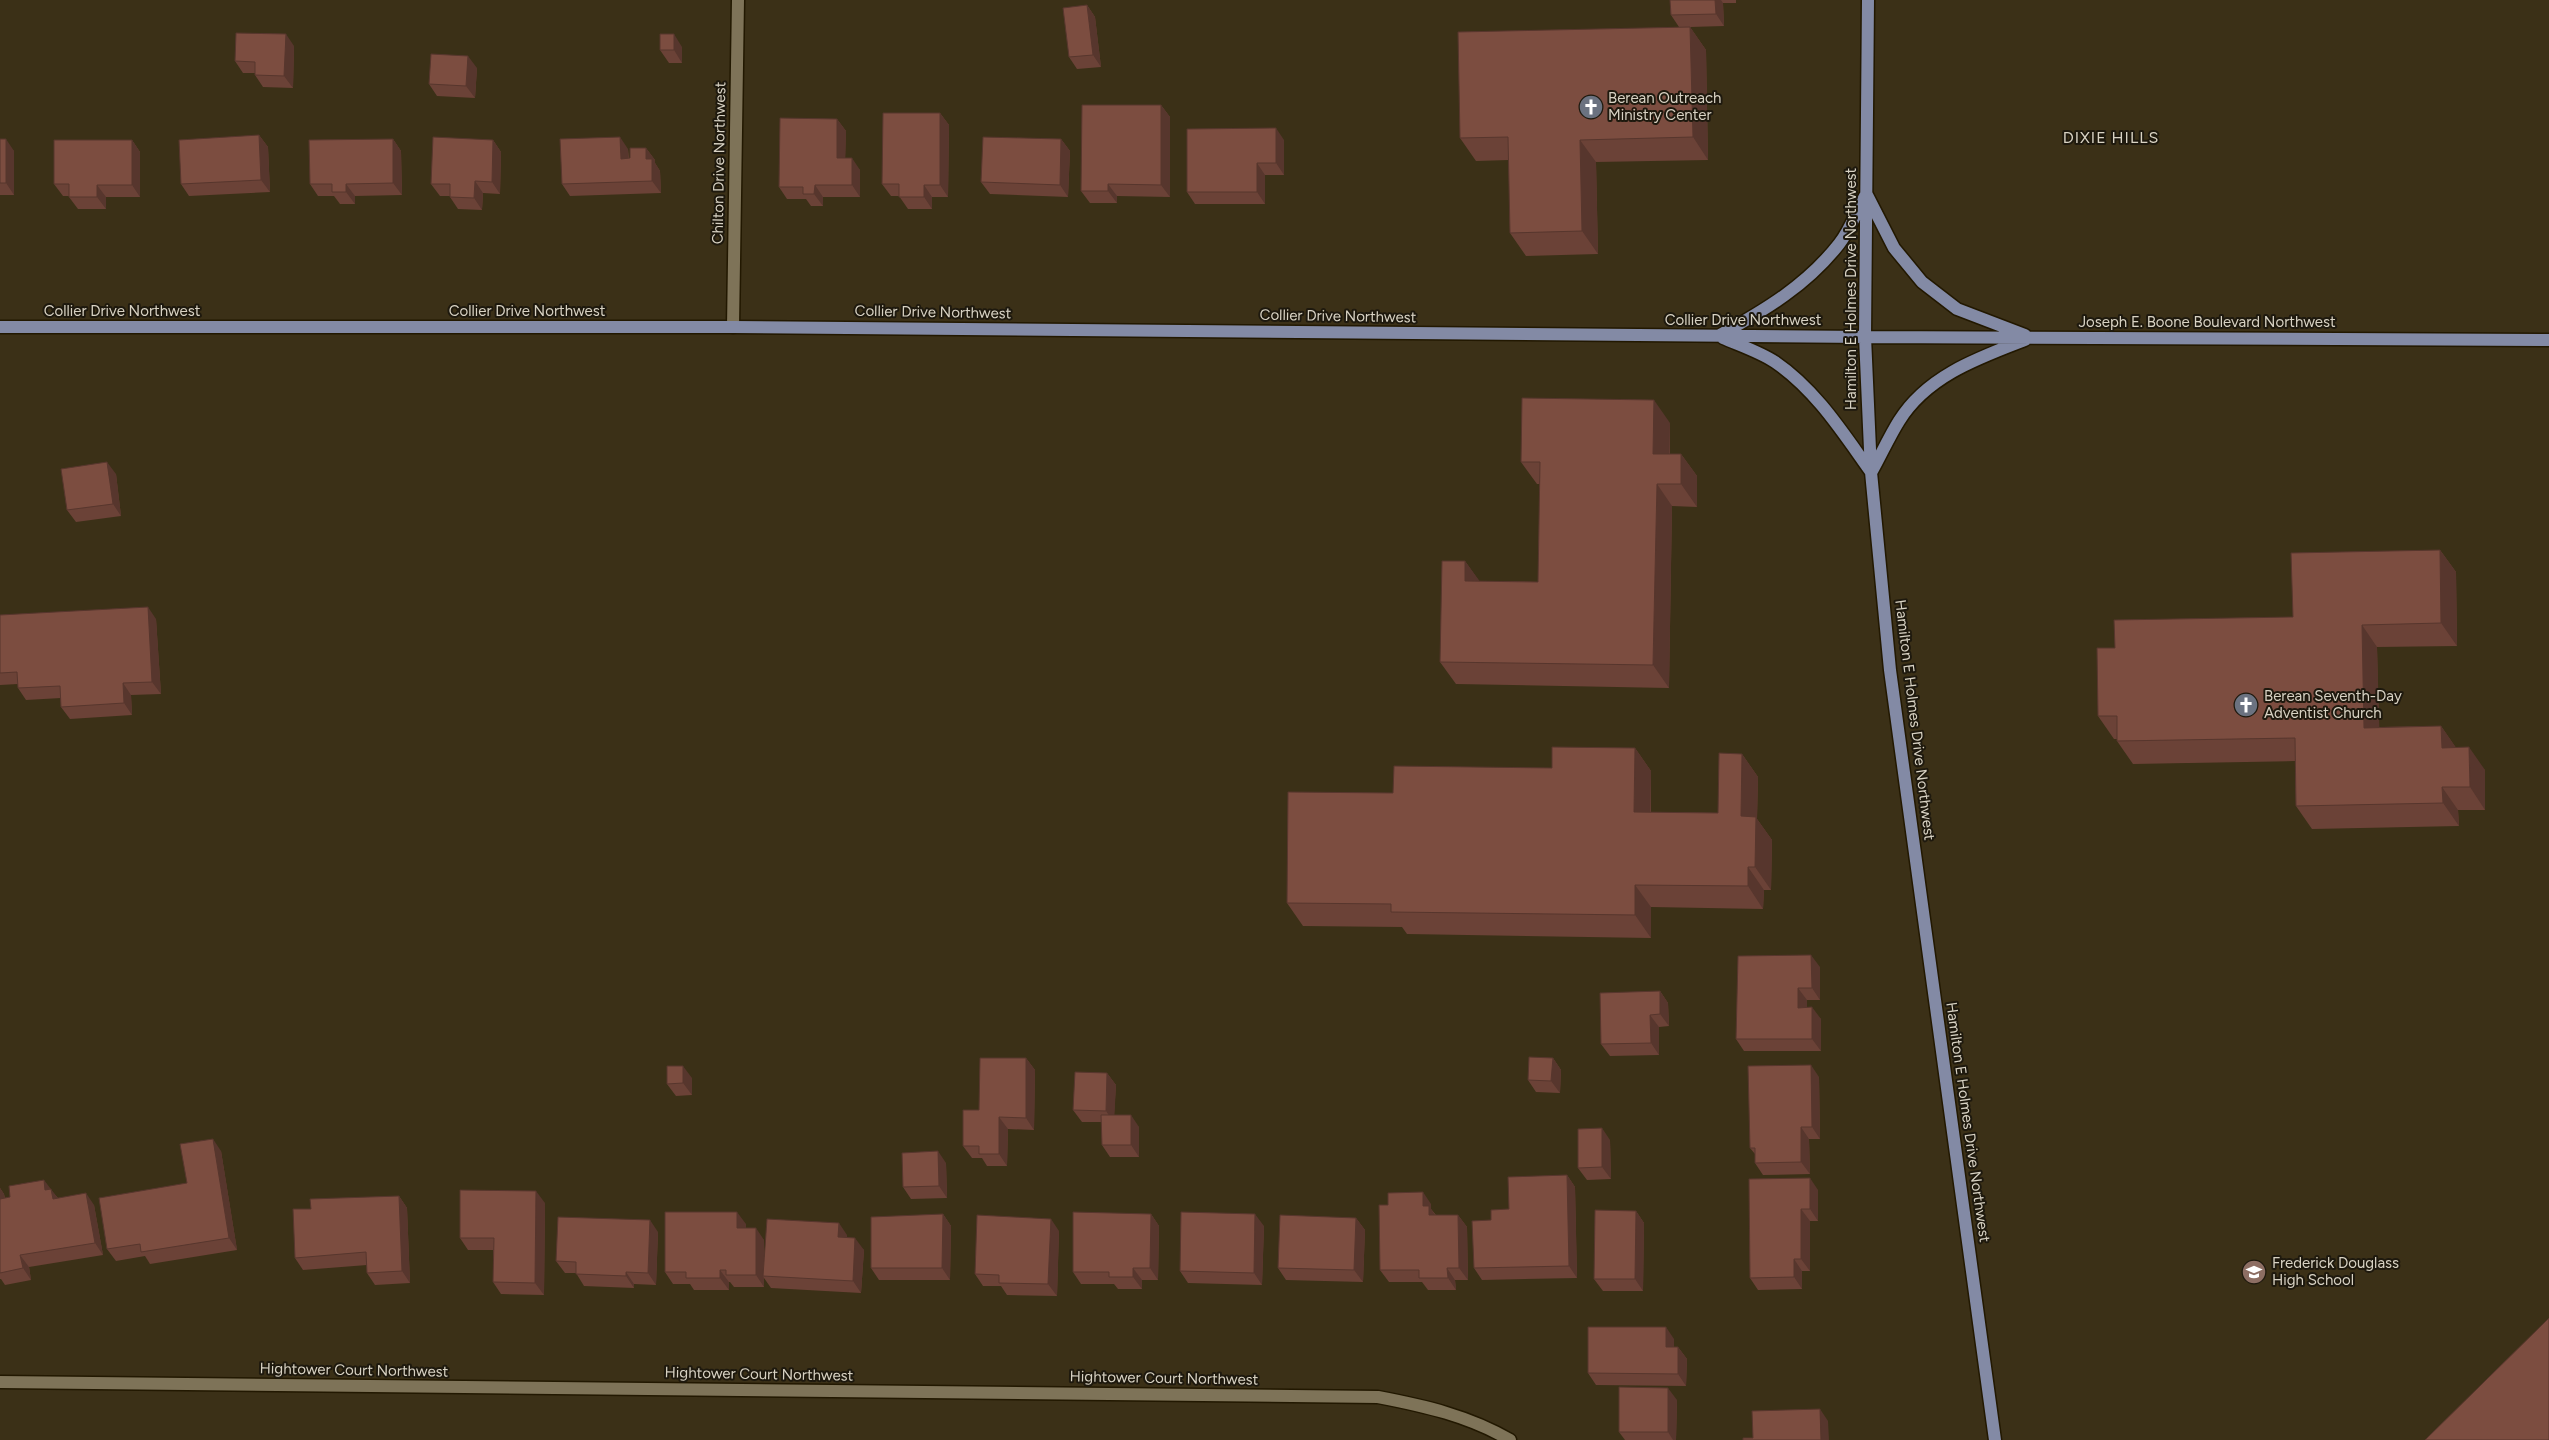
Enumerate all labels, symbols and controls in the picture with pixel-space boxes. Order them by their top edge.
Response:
street label: Chilton Drive Northwest [709,81,729,244]
place label: Berean Outreach Ministry Center [1608,89,1721,124]
church icon: Berean Outreach Ministry Center [1578,94,1604,120]
district label: DIXIE HILLS [2063,128,2159,147]
street label: Hamilton E Holmes Drive Northwest [1842,167,1860,410]
street label: Collier Drive Northwest [44,302,201,320]
street label: Collier Drive Northwest [449,302,606,320]
street label: Collier Drive Northwest [855,302,1012,322]
street label: Collier Drive Northwest [1260,306,1417,326]
street label: Collier Drive Northwest [1665,311,1822,329]
street label: Joseph E. Boone Boulevard Northwest [2078,313,2336,331]
street label: Hamilton E Holmes Drive Northwest [1891,599,1939,842]
place label: Berean Seventh-Day Adventist Church [2264,687,2402,722]
church icon: Berean Seventh-Day Adventist Church [2233,692,2259,718]
street label: Hamilton E Holmes Drive Northwest [1942,1001,1994,1244]
place label: Frederick Douglass High School [2272,1254,2399,1289]
school or university icon: Frederick Douglass High School [2241,1259,2267,1285]
street label: Hightower Court Northwest [260,1359,449,1381]
street label: Hightower Court Northwest [665,1363,854,1385]
street label: Hightower Court Northwest [1070,1367,1259,1389]

